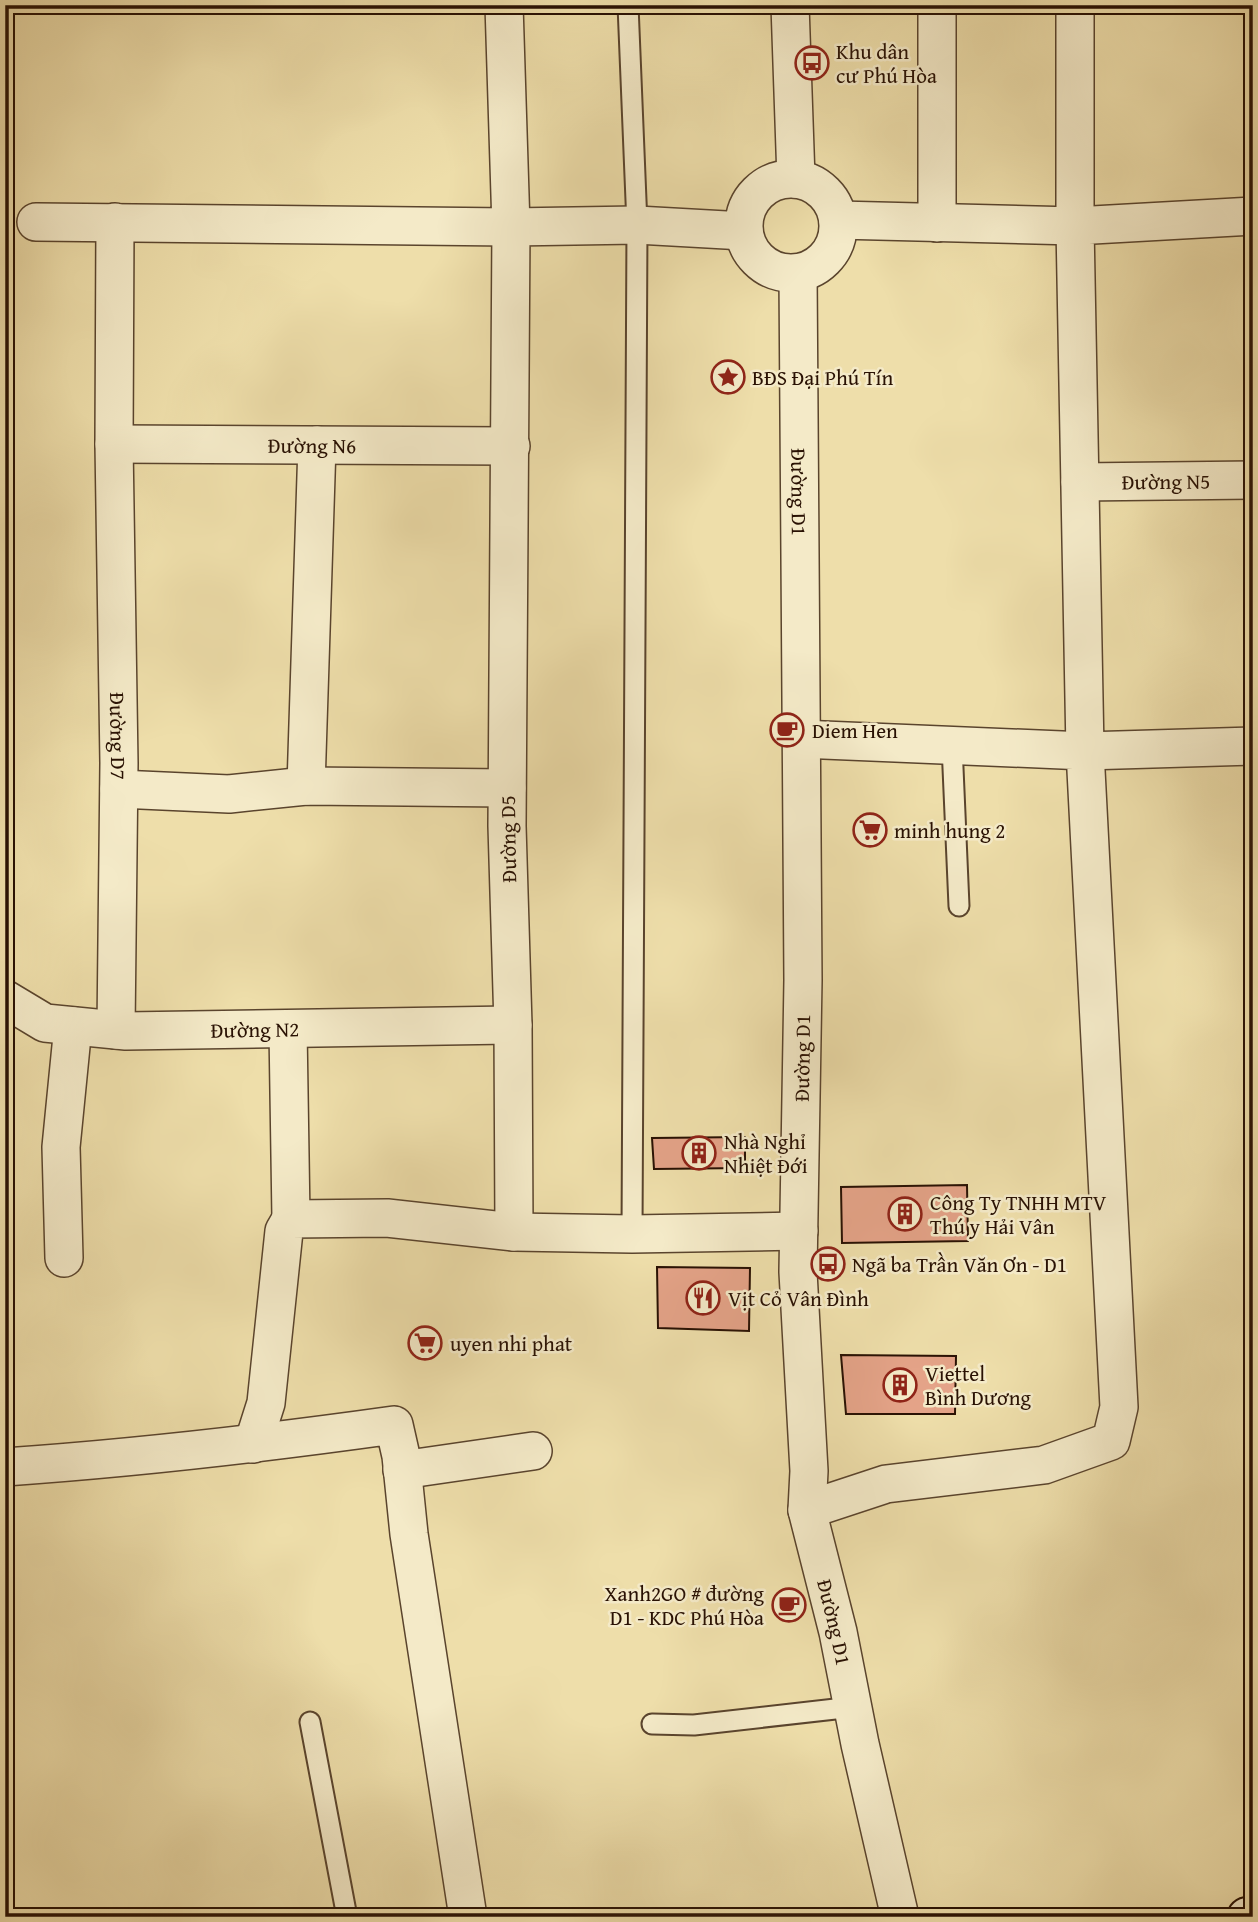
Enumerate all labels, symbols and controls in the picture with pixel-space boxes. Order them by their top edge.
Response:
place label: Khu dân cư Phú Hòa [836,36,937,91]
bus stop icon: Khu dân cư Phú Hòa [793,44,831,82]
place icon: BĐS Đại Phú Tín [709,358,747,396]
place label: BĐS Đại Phú Tín [752,362,893,393]
street label: Đường N6 [268,429,356,461]
street label: Đường D1 [784,448,815,536]
street label: Đường N5 [1122,465,1210,497]
street label: Đường D7 [102,692,135,780]
cafe icon: Diem Hen [768,711,806,749]
place label: Diem Hen [812,715,898,746]
street label: Đường D5 [492,795,524,883]
supermarket icon: minh hung 2 [851,811,889,849]
place label: minh hung 2 [894,815,1005,846]
street label: Đường N2 [210,1013,299,1045]
street label: Đường D1 [786,1014,818,1102]
place label: Nhà Nghỉ Nhiệt Đới [724,1126,808,1181]
building icon: Nhà Nghỉ Nhiệt Đới [680,1134,718,1172]
place label: Công Ty TNHH MTV Thú y Hải Vân [930,1187,1107,1242]
building icon: Công Ty TNHH MTV Thú y Hải Vân [886,1195,924,1233]
bus stop icon: Ngã ba Trần Văn Ơn - D1 [809,1245,847,1283]
place label: Ngã ba Trần Văn Ơn - D1 [852,1249,1067,1280]
restaurant icon: Vịt Cỏ Vân Đình [684,1279,722,1317]
place label: Vịt Cỏ Vân Đình [728,1283,869,1314]
supermarket icon: uyen nhi phat [406,1324,444,1362]
place label: uyen nhi phat [450,1328,573,1359]
place label: Viettel Bình Dương [925,1358,1032,1413]
building icon: Viettel Bình Dương [881,1366,919,1404]
street label: Đường D1 [810,1576,860,1668]
place label: Xanh2GO # đường D1 - KDC Phú Hòa [604,1578,765,1633]
cafe icon: Xanh2GO # đường D1 - KDC Phú Hòa [770,1586,808,1624]

